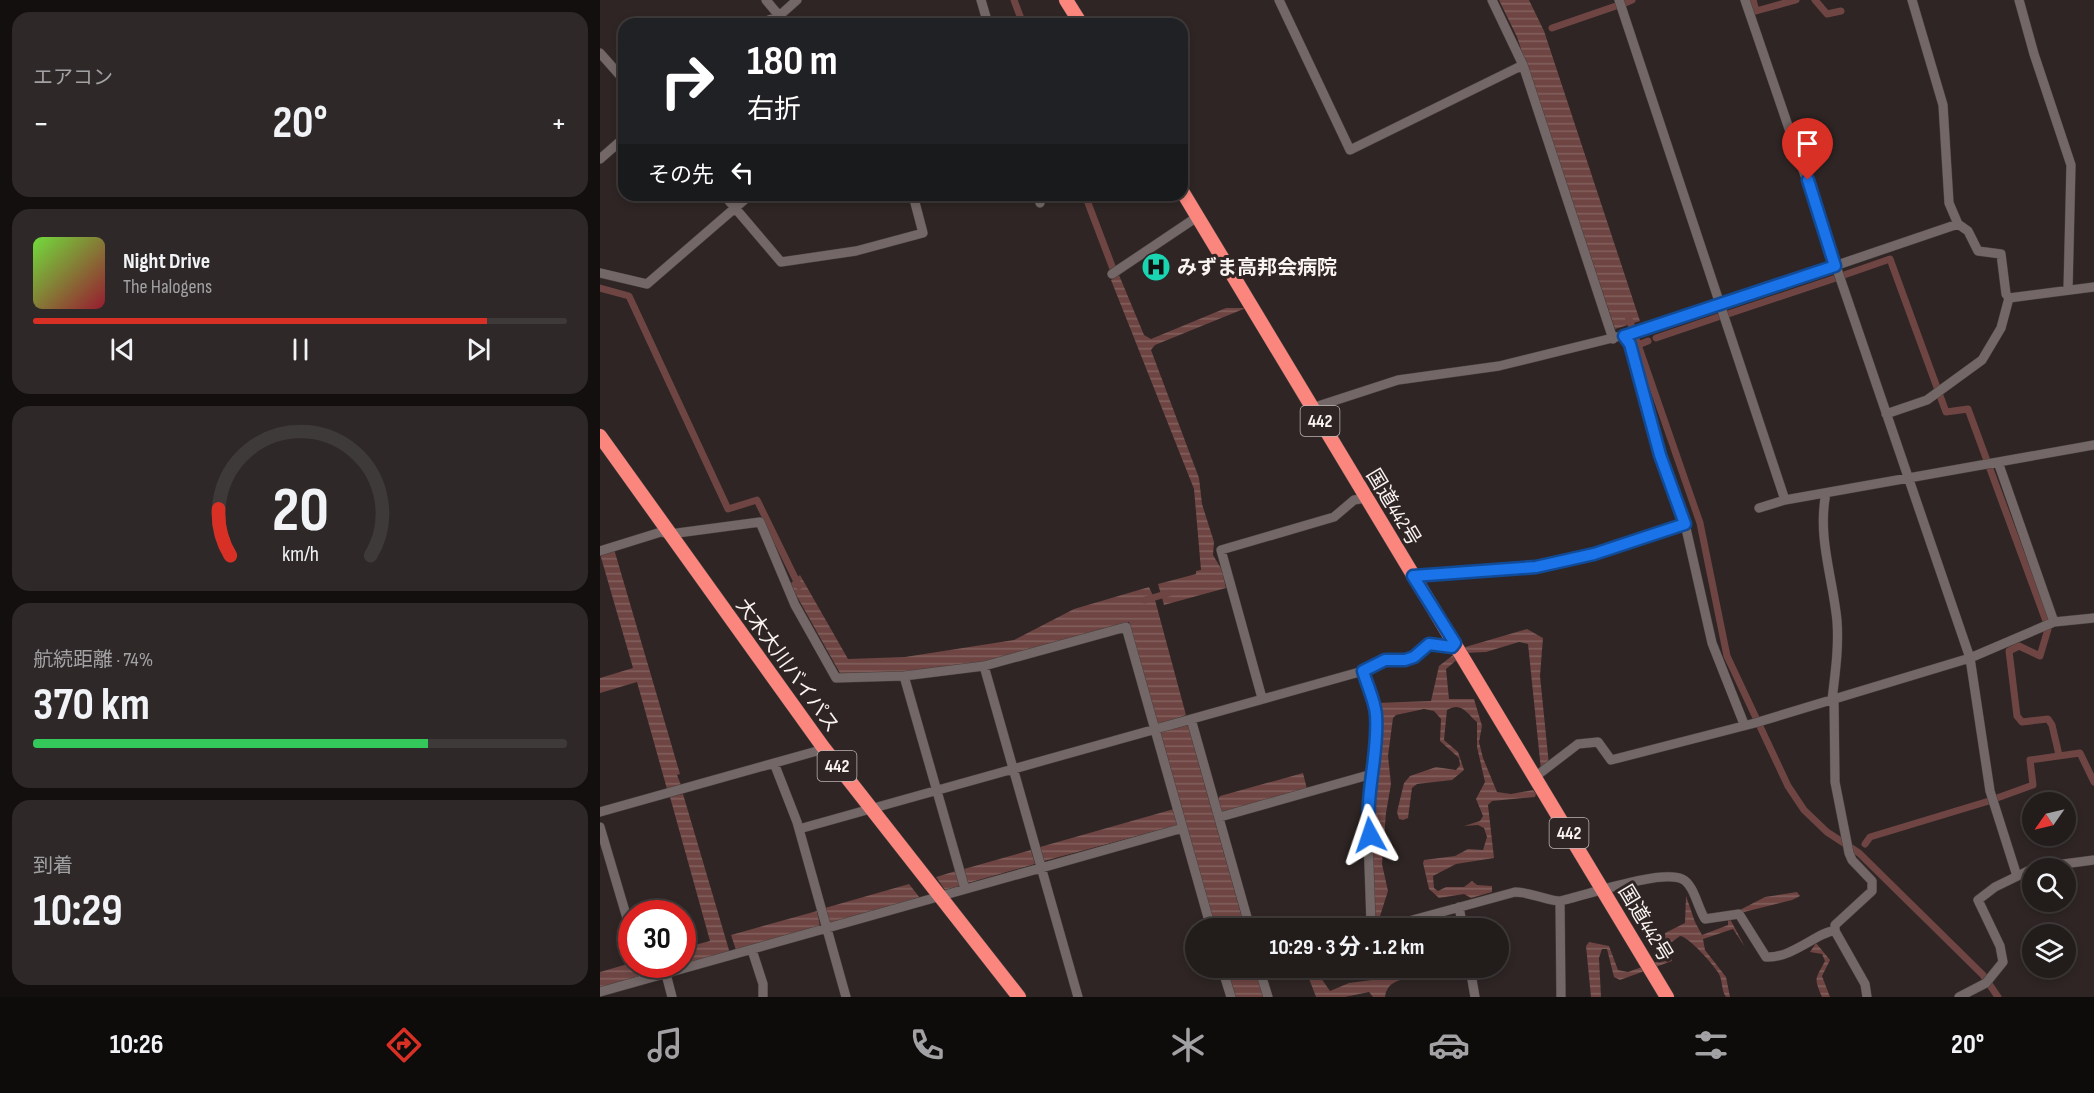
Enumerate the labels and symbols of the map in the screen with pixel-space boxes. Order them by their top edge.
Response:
pin [1782,118,1833,180]
hospital icon: みずま高邦会病院 [1140,251,1172,283]
place label: みずま高邦会病院 [1177,256,1337,280]
road number: 442 [1300,406,1340,436]
street label: 国道442号 [1361,465,1425,550]
street label: 大木大川バイパス [731,594,844,737]
road number: 442 [818,751,856,781]
north arrow [2022,792,2076,846]
position arrow [1338,803,1402,867]
road number: 442 [1550,818,1588,848]
street label: 国道442号 [1613,881,1677,966]
speed limit sign: 30 [618,900,696,978]

